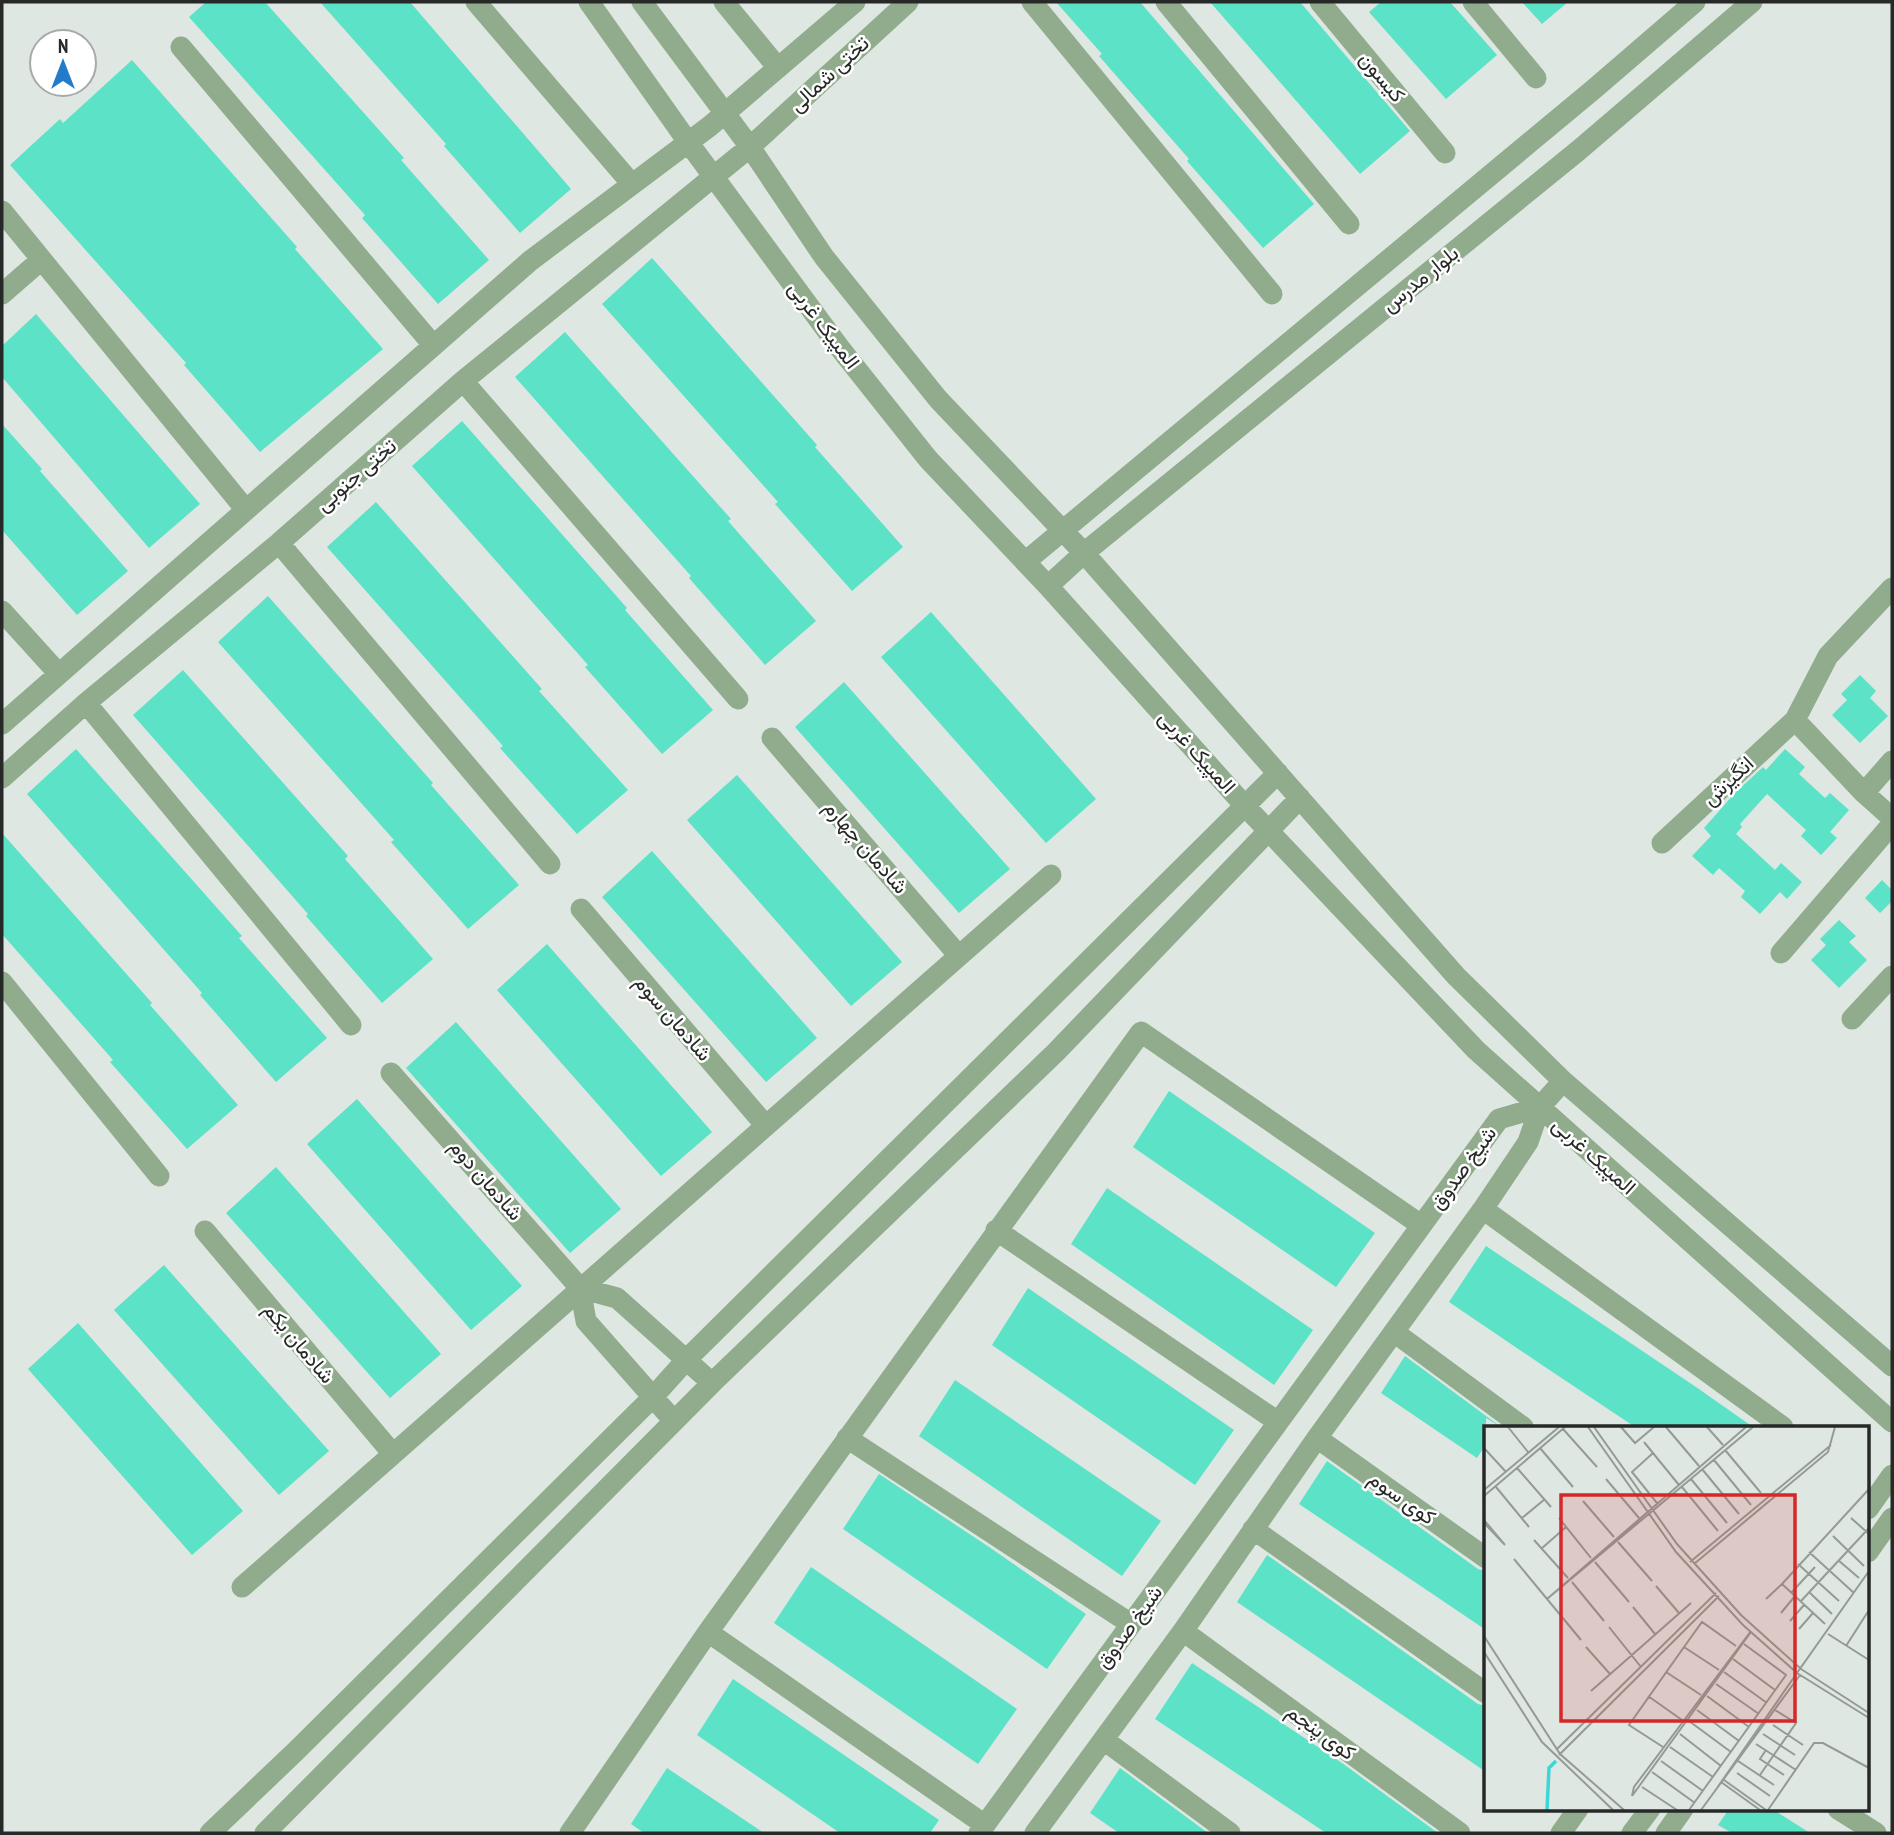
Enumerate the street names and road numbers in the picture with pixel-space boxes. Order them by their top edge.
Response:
street label: تختی شمالی [783,30,874,118]
street label: کیسون [1353,46,1411,108]
street label: بلوار مدرس [1376,239,1464,318]
street label: المپیک غربی [782,275,866,375]
street label: تختی جنوبی [310,432,402,517]
street label: المپیک غربی [1152,704,1242,800]
street label: انگیزش [1696,750,1759,811]
street label: شادمان چهارم [818,794,914,900]
street label: شادمان سوم [628,969,718,1067]
street label: المپیک غربی [1546,1111,1642,1201]
street label: شیخ صدوق [1423,1121,1503,1215]
street label: شادمان دوم [443,1133,529,1227]
street label: شادمان یکم [257,1296,341,1390]
street label: کوی سوم [1363,1465,1441,1531]
street label: شیخ صدوق [1089,1580,1169,1674]
street label: کوی پنجم [1281,1697,1361,1767]

